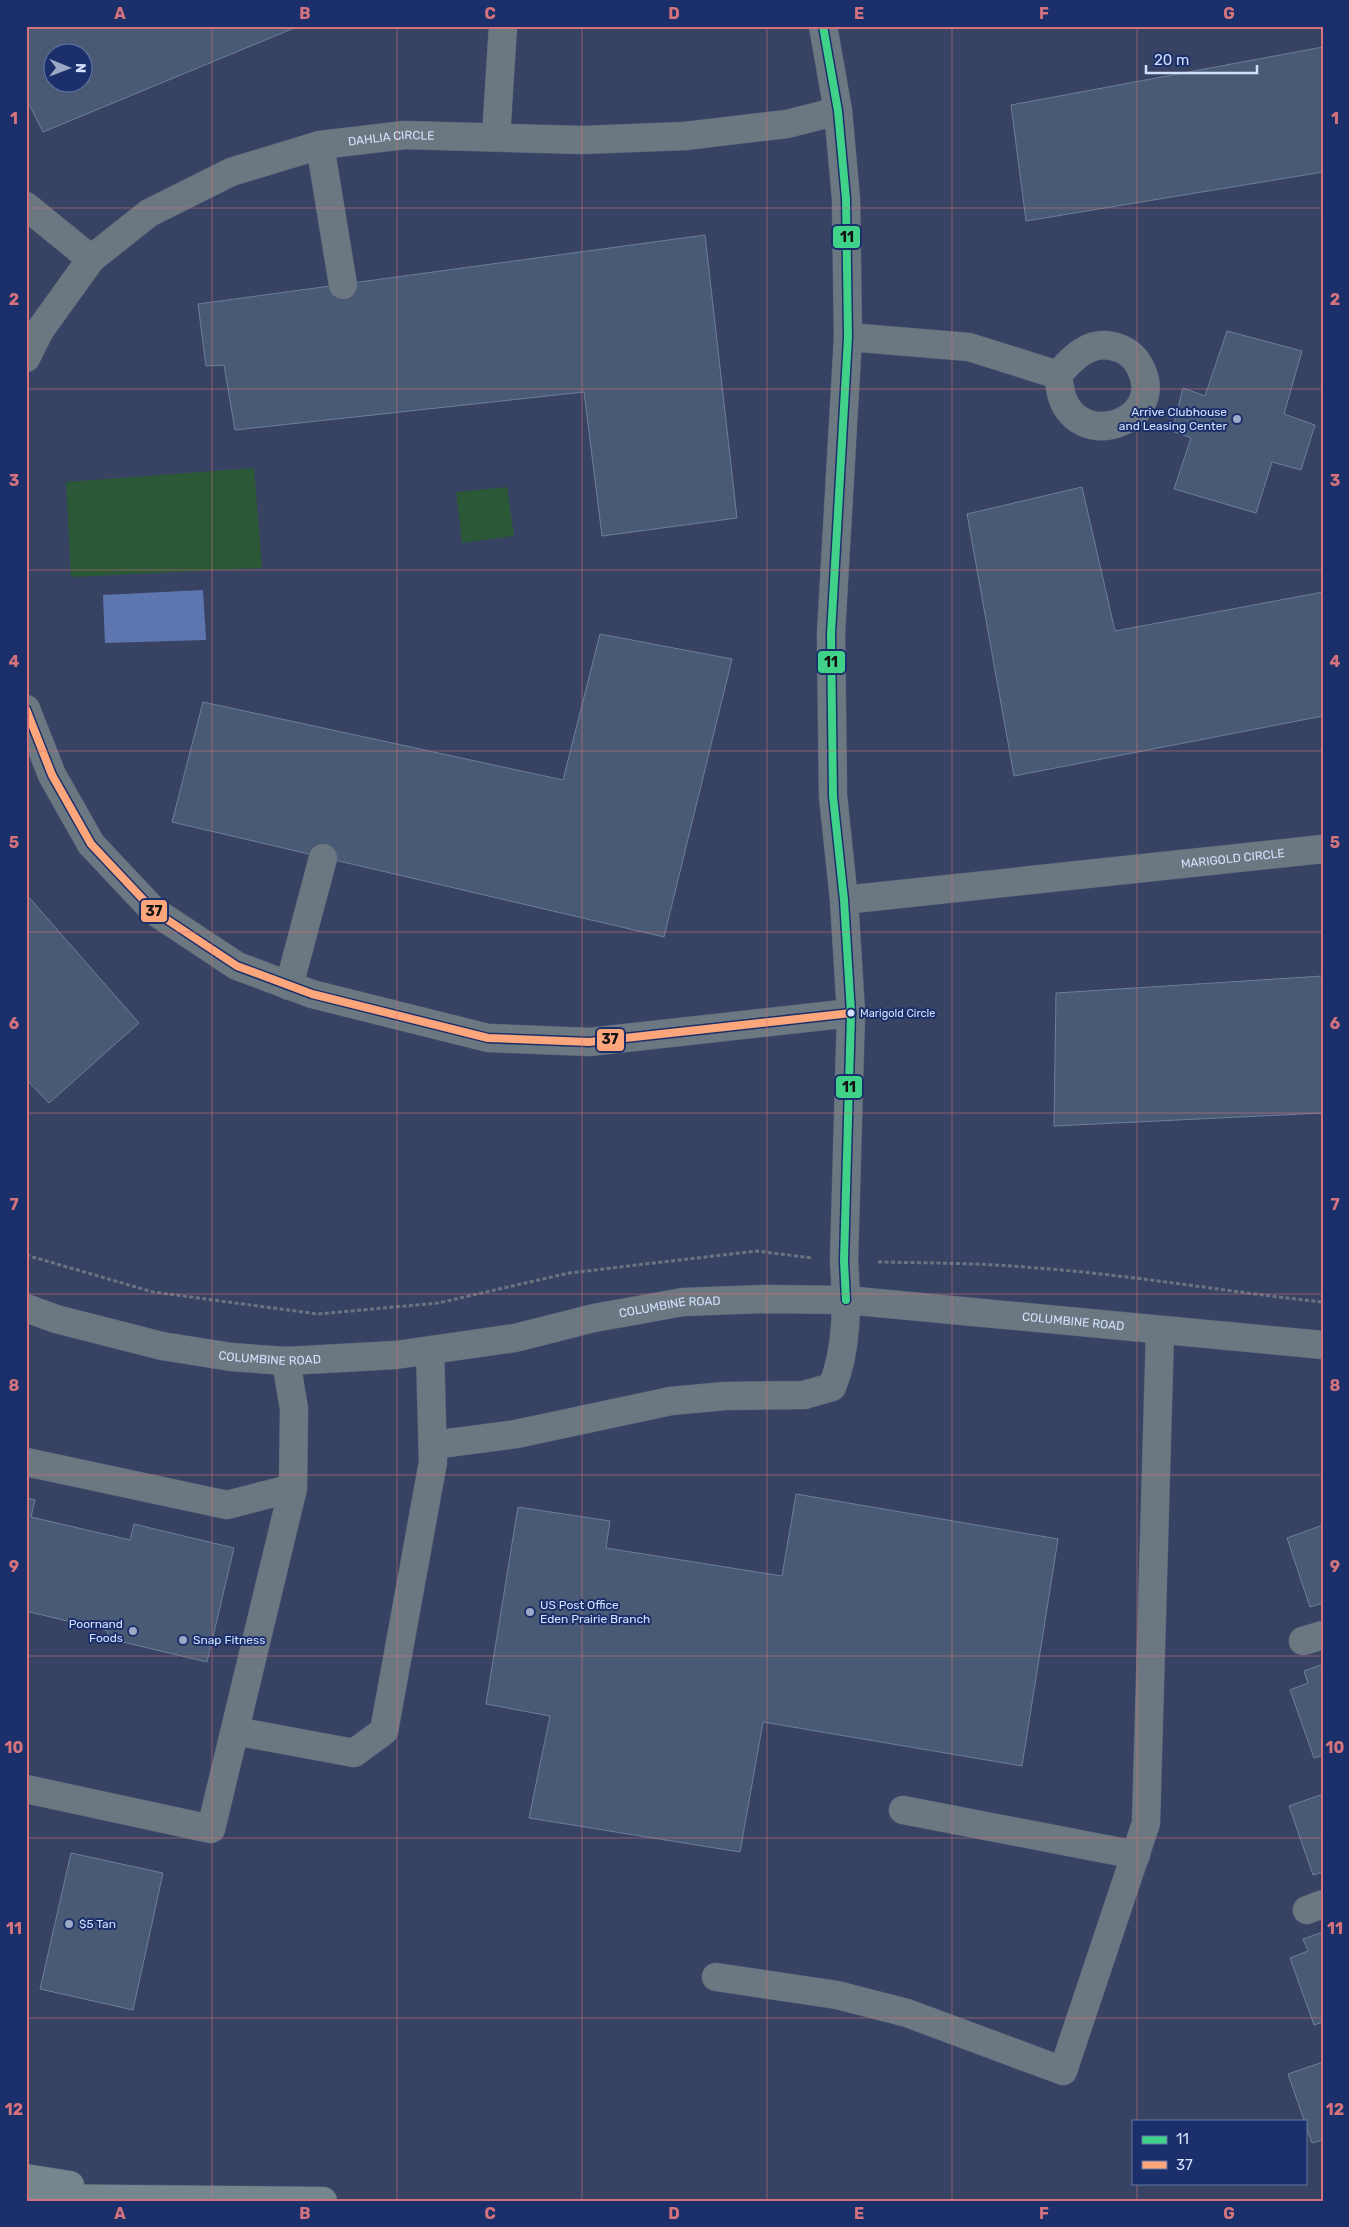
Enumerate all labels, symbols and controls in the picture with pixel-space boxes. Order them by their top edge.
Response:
text: A [114,4,126,23]
text: B [299,4,311,23]
text: C [484,4,496,23]
text: D [668,4,680,23]
text: E [854,4,864,23]
text: F [1039,4,1049,23]
text: G [1223,4,1235,23]
north arrow [42,42,92,92]
scale bar [1146,42,1258,74]
text: 20 m [1154,51,1189,69]
text: N [72,63,89,73]
text: 1 [10,109,18,128]
text: 1 [1331,109,1339,128]
street label: DAHLIA CIRCLE [347,128,435,149]
line badge: 11 [832,225,861,249]
text: 11 [840,229,854,246]
text: 2 [9,290,19,309]
text: 2 [1330,290,1340,309]
place label: Arrive Clubhouse and Leasing Center [1119,405,1227,433]
marker: Arrive Clubhouse and Leasing Center [1231,413,1243,425]
text: 3 [9,471,19,490]
text: 3 [1330,471,1340,490]
line badge: 11 [817,650,846,674]
text: 4 [9,652,20,671]
text: 4 [1330,652,1341,671]
text: 11 [824,654,838,671]
text: 5 [9,833,19,852]
text: 5 [1330,833,1340,852]
street label: MARIGOLD CIRCLE [1180,846,1285,871]
line badge: 37 [140,899,168,923]
text: 37 [145,903,163,920]
place label: Marigold Circle [860,1007,935,1020]
marker: Marigold Circle [846,1008,856,1018]
text: 6 [9,1014,19,1033]
text: 6 [1330,1014,1340,1033]
line badge: 37 [596,1028,625,1052]
text: 37 [601,1031,619,1048]
line badge: 11 [835,1075,863,1099]
text: 11 [842,1079,856,1096]
text: 7 [9,1195,19,1214]
text: 7 [1330,1195,1340,1214]
street label: COLUMBINE ROAD [618,1294,721,1320]
street label: COLUMBINE ROAD [1022,1310,1125,1333]
street label: COLUMBINE ROAD [217,1348,321,1368]
text: 8 [9,1376,20,1395]
text: 8 [1330,1376,1341,1395]
text: 9 [9,1557,19,1576]
text: 9 [1330,1557,1340,1576]
place label: US Post Office Eden Prairie Branch [540,1598,650,1626]
marker: US Post Office Eden Prairie Branch [524,1606,536,1618]
place label: Poornand Foods [69,1617,123,1645]
marker: Poornand Foods [127,1625,139,1637]
place label: Snap Fitness [193,1633,265,1647]
marker: Snap Fitness [177,1634,189,1646]
text: 10 [5,1738,24,1757]
text: 10 [1326,1738,1345,1757]
place label: $5 Tan [79,1917,116,1931]
marker: $5 Tan [63,1918,75,1930]
text: 11 [6,1919,22,1938]
text: 11 [1327,1919,1343,1938]
text: 12 [5,2100,23,2119]
text: 12 [1326,2100,1344,2119]
legend [1132,2120,1306,2184]
text: 11 [1176,2130,1189,2148]
text: 37 [1176,2156,1193,2174]
text: A [114,2204,126,2223]
text: B [299,2204,311,2223]
text: C [484,2204,496,2223]
text: D [668,2204,680,2223]
text: E [854,2204,864,2223]
text: F [1039,2204,1049,2223]
text: G [1223,2204,1235,2223]

